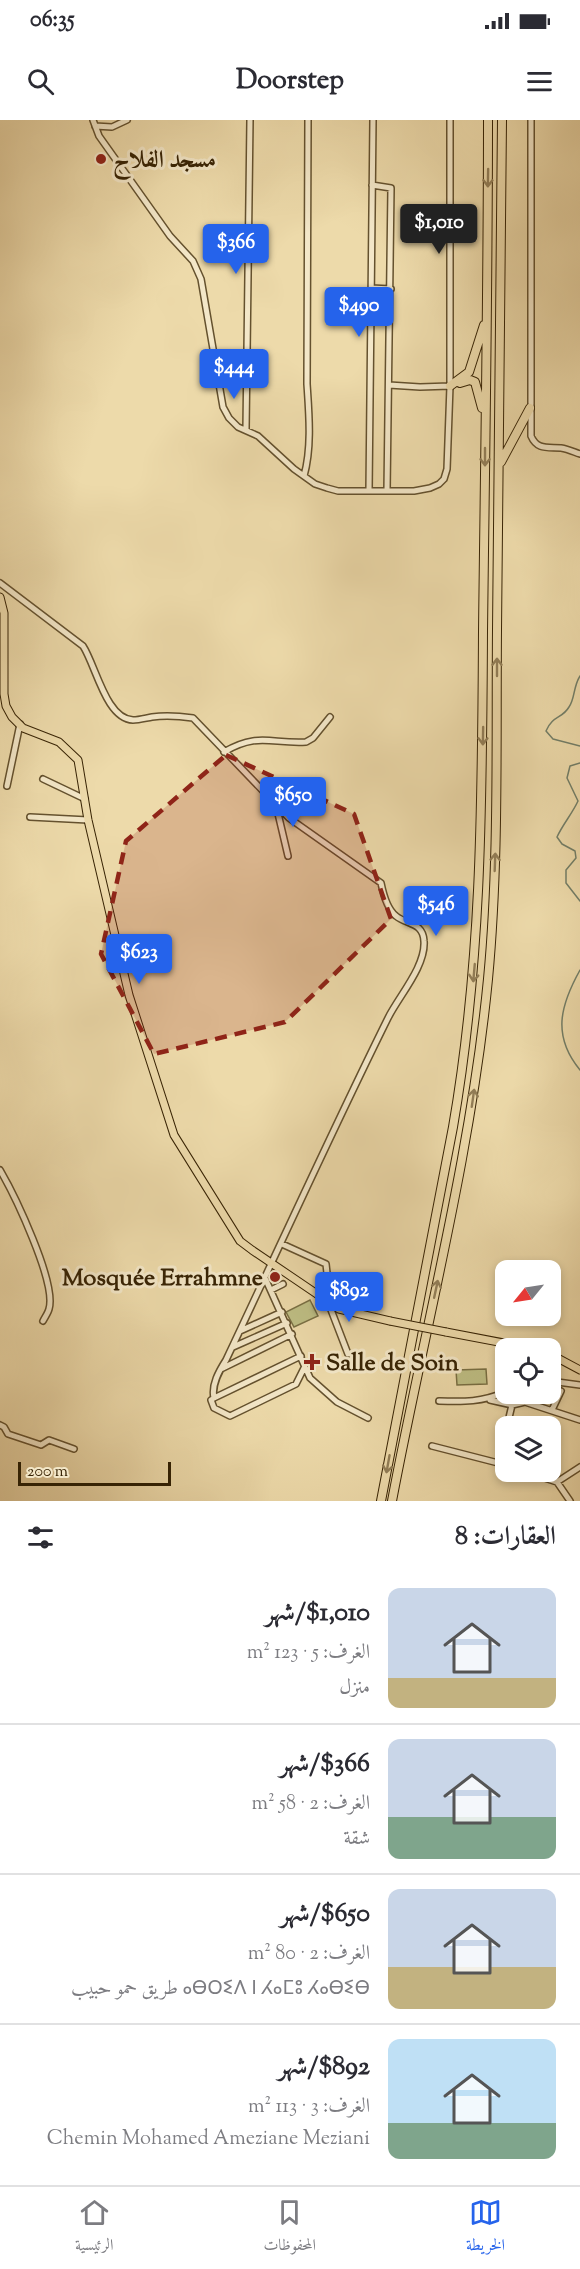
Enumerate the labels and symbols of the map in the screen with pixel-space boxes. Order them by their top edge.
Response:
place label: مسجد الفلاح [113,144,216,181]
marker: مسجد الفلاح [94,152,108,166]
one-way arrow [482,168,494,188]
pin: $1,010 [390,204,488,255]
pin: $366 [200,224,272,275]
pin: $490 [323,287,395,338]
pin: $444 [198,349,270,400]
one-way arrow [479,447,491,467]
one-way arrow [491,657,503,677]
one-way arrow [477,726,488,746]
pin: $650 [257,777,329,828]
one-way arrow [489,852,501,872]
pin: $546 [400,886,472,937]
pin: $623 [103,934,175,985]
one-way arrow [468,963,479,983]
one-way arrow [467,1088,478,1108]
north arrow [495,1260,561,1326]
place label: Mosquée Errahmne [62,1262,263,1296]
marker: Mosquée Errahmne [268,1270,282,1284]
pin: $892 [313,1272,385,1323]
one-way arrow [431,1280,442,1299]
place label: Salle de Soin [326,1347,460,1381]
marker: Salle de Soin [303,1353,321,1371]
one-way arrow [382,1454,393,1473]
scale bar [18,1459,171,1486]

